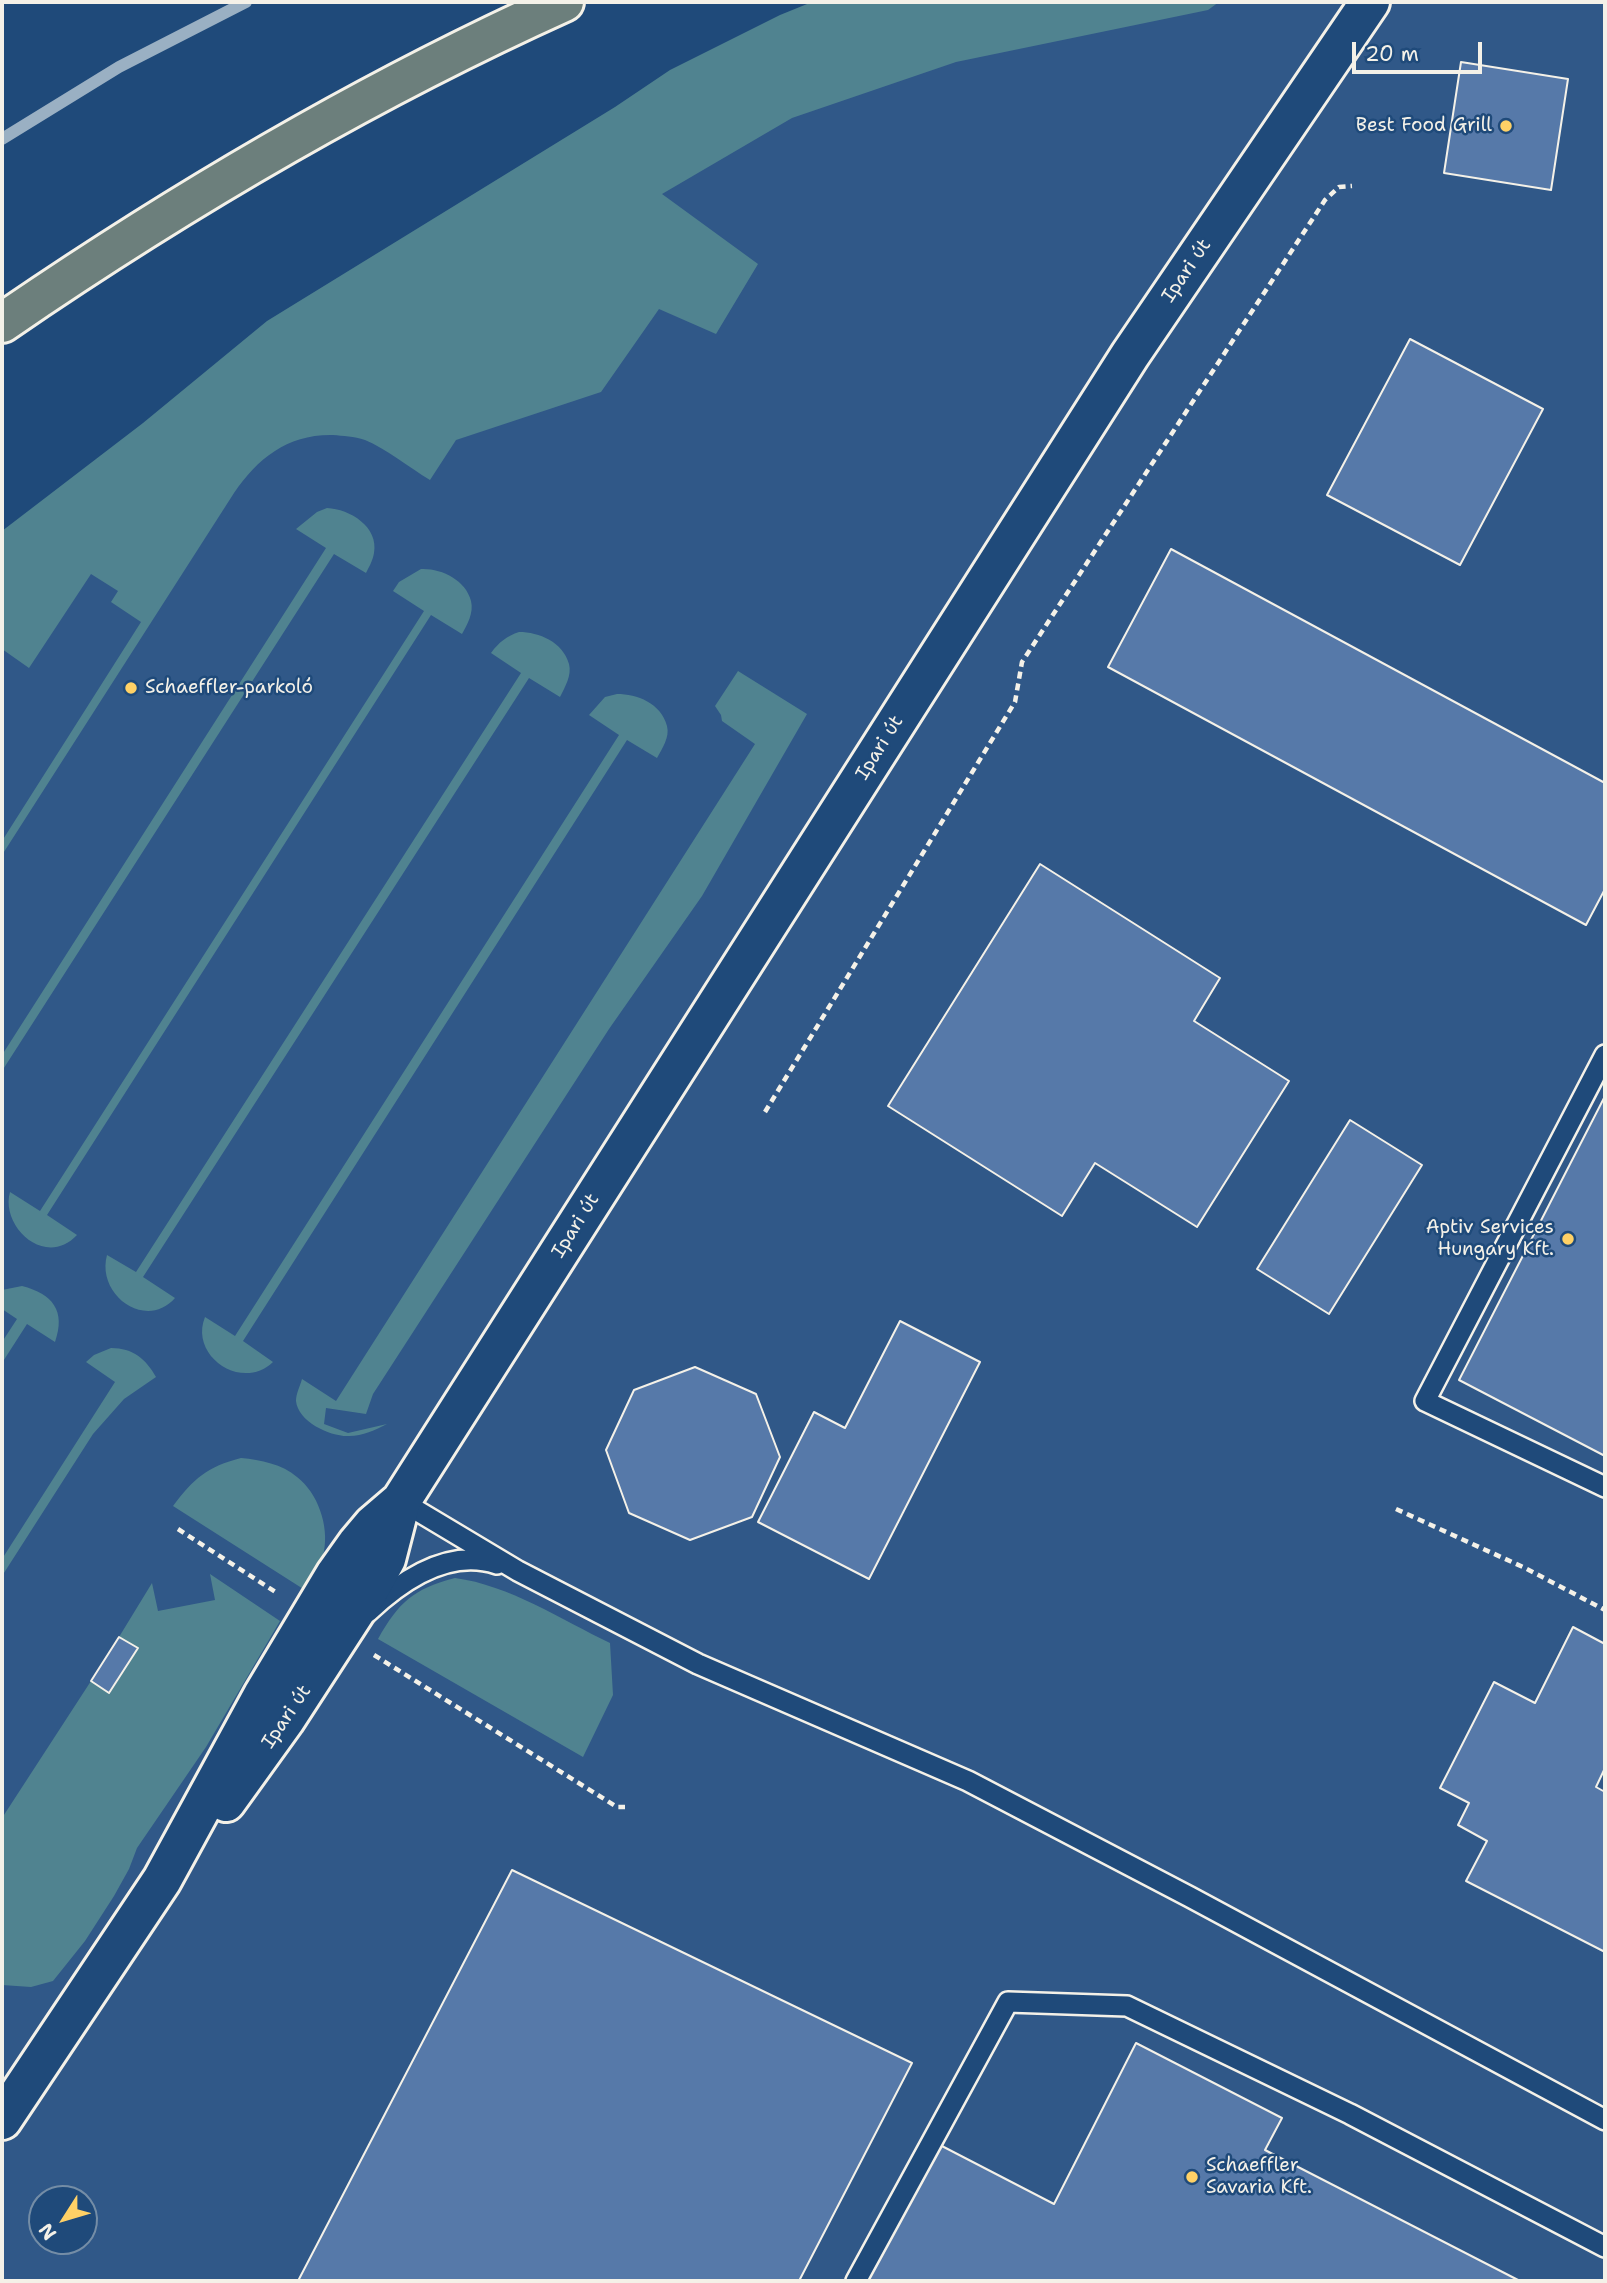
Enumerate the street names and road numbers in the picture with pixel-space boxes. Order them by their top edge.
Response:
street label: Ipari út [1158,235,1216,307]
street label: Ipari út [851,712,909,784]
street label: Ipari út [547,1190,605,1262]
street label: Ipari út [258,1681,316,1753]

